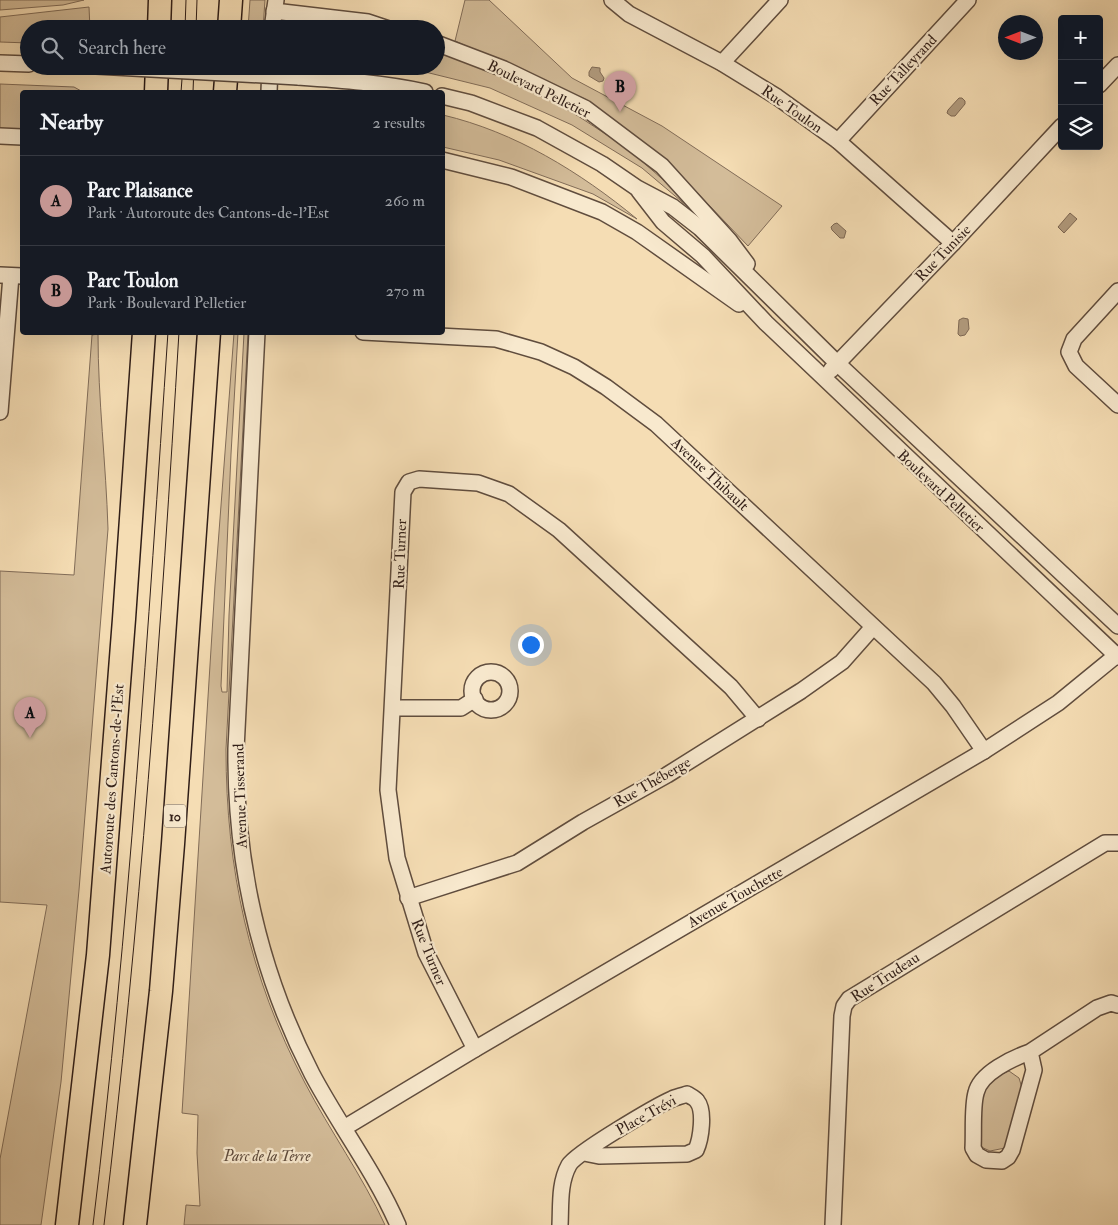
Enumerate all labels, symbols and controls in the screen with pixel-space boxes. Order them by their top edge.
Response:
north arrow [998,15,1043,60]
map controls [1058,15,1103,150]
button: + [1058,15,1103,60]
search box [20,20,445,75]
street label: Rue Talleyrand [865,30,942,110]
icon: search [38,34,66,62]
text: Search here [78,36,166,60]
street label: Boulevard Pelletier [484,56,594,123]
button: − [1058,60,1103,105]
pin: B [604,71,636,112]
street label: Rue Toulon [757,81,826,138]
button: layers [1058,105,1103,150]
text: Nearby [40,109,103,136]
text: 2 results [372,113,425,133]
text: Parc Plaisance [87,179,193,203]
text: A [51,191,61,211]
text: 260 m [385,191,425,211]
text: Park · Autoroute des Cantons-de-l'Est [87,203,329,223]
street label: Rue Tunisie [911,221,975,286]
text: Parc Toulon [87,269,179,293]
text: B [51,281,61,301]
text: 270 m [386,281,425,301]
text: Park · Boulevard Pelletier [87,293,246,313]
street label: Avenue Thibault [666,433,753,515]
street label: Boulevard Pelletier [893,446,989,537]
street label: Rue Turner [390,518,411,589]
your location [518,632,544,658]
street label: Autoroute des Cantons-de-l'Est [96,683,129,876]
pin: A [14,697,46,738]
street label: Avenue Tisserand [229,743,252,850]
street label: Rue Théberge [610,753,694,812]
road number: 10 [164,804,186,828]
street label: Avenue Touchette [683,862,786,933]
street label: Rue Turner [407,916,451,989]
street label: Rue Trudeau [847,948,923,1007]
street label: Place Trévi [613,1091,680,1140]
park label: Parc de la Terre [222,1147,312,1166]

